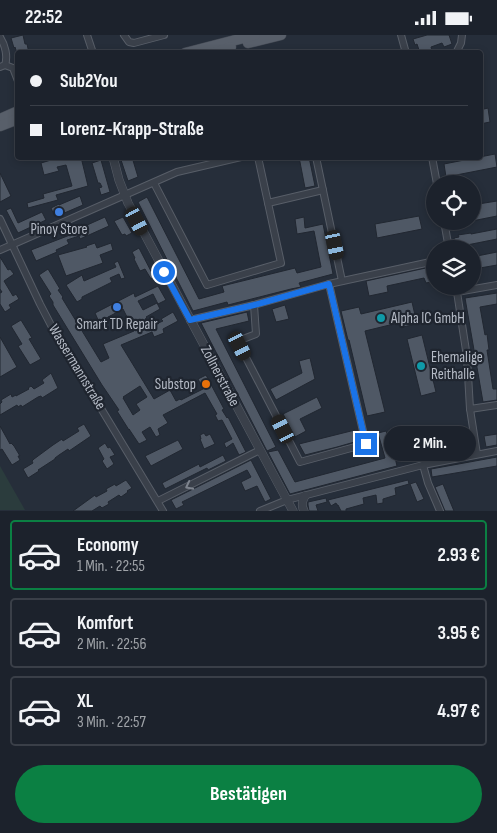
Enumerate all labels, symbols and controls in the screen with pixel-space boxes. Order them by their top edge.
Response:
text: 22:52 [25,6,63,29]
text: Sub2You [60,70,117,93]
text: Lorenz-Krapp-Straße [60,118,204,141]
map controls [426,175,481,295]
button: locate [426,175,481,230]
car [123,204,150,238]
marker: Pinoy Store [53,206,65,218]
place label: Pinoy Store [30,220,88,239]
car [324,229,345,261]
button: layers [426,240,481,295]
route start [153,261,175,283]
marker: Smart TD Repair [111,301,123,313]
place label: Alpha IC GmbH [390,309,465,328]
marker: Alpha IC GmbH [375,312,387,324]
place label: Smart TD Repair [77,315,158,334]
street label: Wassermannstraße [44,321,110,413]
car [226,329,253,363]
street label: Zollnerstraße [196,342,244,410]
place label: Ehemalige Reithalle [431,348,483,384]
marker: Ehemalige Reithalle [415,360,427,372]
place label: Substop [155,375,196,394]
marker: Substop [200,378,212,390]
car [269,412,296,446]
callout: 2 Min. [384,427,476,461]
route end [355,433,377,455]
text: 2 Min. [413,434,447,453]
one-way arrow [185,480,194,490]
icon: car [17,533,62,578]
text: Economy [77,534,139,557]
text: 2.93 € [437,544,480,567]
text: 1 Min. · 22:55 [77,557,145,576]
icon: car [17,611,62,656]
text: Komfort [77,612,133,635]
text: 3.95 € [437,622,480,645]
text: 2 Min. · 22:56 [77,635,146,654]
icon: car [17,689,62,734]
text: XL [77,690,93,713]
text: 4.97 € [437,700,480,723]
text: 3 Min. · 22:57 [77,713,146,732]
button: Bestätigen [15,765,482,823]

